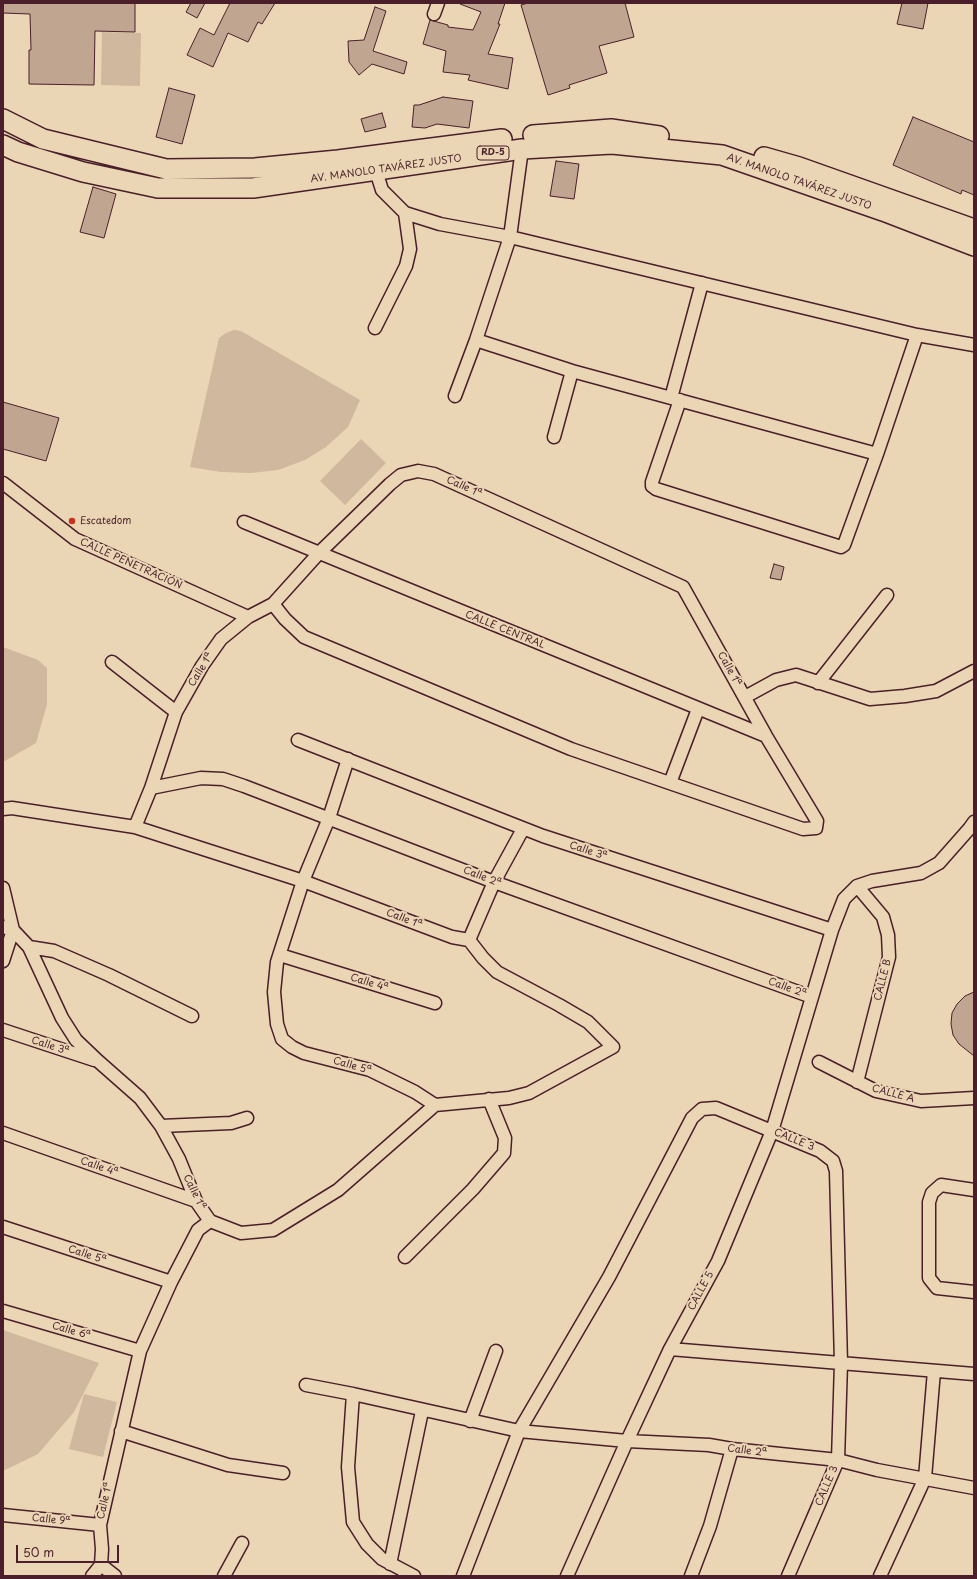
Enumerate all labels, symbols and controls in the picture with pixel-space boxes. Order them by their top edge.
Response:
road number: RD-5 [477,146,509,160]
street label: AV. MANOLO TAVÁREZ JUSTO [310,152,462,186]
street label: AV. MANOLO TAVÁREZ JUSTO [725,152,873,212]
street label: Calle 1ª [445,474,483,500]
place label: Escatedom [80,515,131,527]
marker: Escatedom [67,516,77,526]
street label: CALLE PENETRACIÓN [78,536,184,592]
street label: CALLE CENTRAL [463,609,547,651]
street label: Calle 1ª [715,650,743,688]
street label: Calle 1ª [186,651,216,689]
street label: Calle 3ª [568,839,608,863]
street label: Calle 2ª [461,864,503,890]
street label: Calle 1ª [384,907,424,931]
street label: CALLE B [872,958,894,1002]
street label: Calle 4ª [349,972,389,994]
street label: Calle 2ª [766,976,808,1000]
street label: Calle 3ª [30,1034,70,1058]
street label: Calle 5ª [332,1055,372,1077]
street label: CALLE A [870,1083,916,1105]
street label: CALLE 3 [772,1126,816,1154]
street label: Calle 4ª [79,1155,119,1179]
street label: Calle 1ª [180,1173,208,1211]
street label: Calle 5ª [67,1243,107,1267]
street label: CALLE 5 [686,1269,716,1313]
street label: Calle 6ª [50,1320,92,1342]
street label: Calle 2ª [727,1443,767,1459]
street label: CALLE 3 [813,1464,841,1508]
street label: Calle 1ª [95,1481,115,1521]
street label: Calle 9ª [31,1512,71,1528]
scale bar [18,1537,121,1563]
text: 50 m [23,1543,54,1561]

